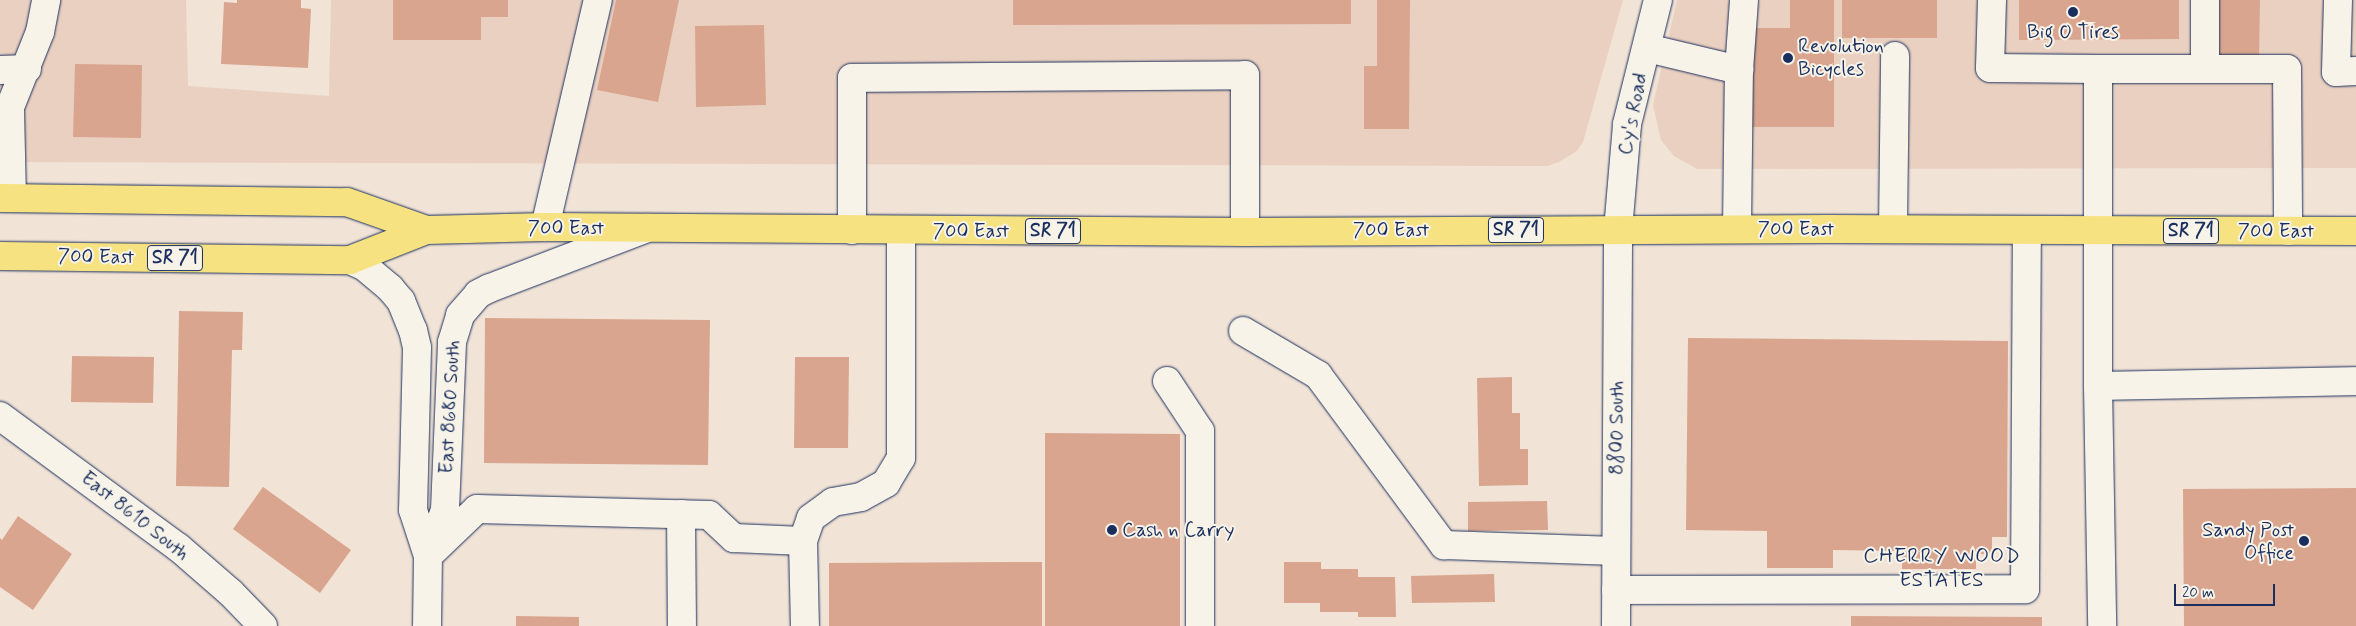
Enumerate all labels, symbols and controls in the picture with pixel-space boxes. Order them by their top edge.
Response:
marker: Big O Tires [2067,6,2079,18]
place label: Big O Tires [2028,20,2118,44]
place label: Revolution Bicycles [1798,34,1884,81]
marker: Revolution Bicycles [1782,52,1794,64]
street label: Cy's Road [1613,71,1653,157]
road number: SR 71 [1487,214,1545,246]
road number: SR 71 [1024,215,1082,248]
road number: SR 71 [2162,215,2220,248]
street label: 700 East [528,216,604,240]
street label: 700 East [1758,217,1834,241]
street label: 700 East [1353,218,1429,242]
street label: 700 East [933,219,1009,243]
street label: 700 East [2238,219,2314,243]
road number: SR 71 [146,242,204,274]
street label: 700 East [58,244,134,270]
street label: East 8680 South [435,340,465,474]
street label: 8800 South [1605,381,1629,475]
street label: East 8610 South [76,466,194,566]
place label: Cash n Carry [1122,518,1236,542]
place label: Sandy Post Office [2204,518,2294,565]
marker: Cash n Carry [1106,524,1118,536]
marker: Sandy Post Office [2298,535,2310,547]
district label: CHERRY WOOD ESTATES [1863,543,2021,593]
scale bar [2176,574,2277,606]
text: 20 m [2182,583,2214,603]

